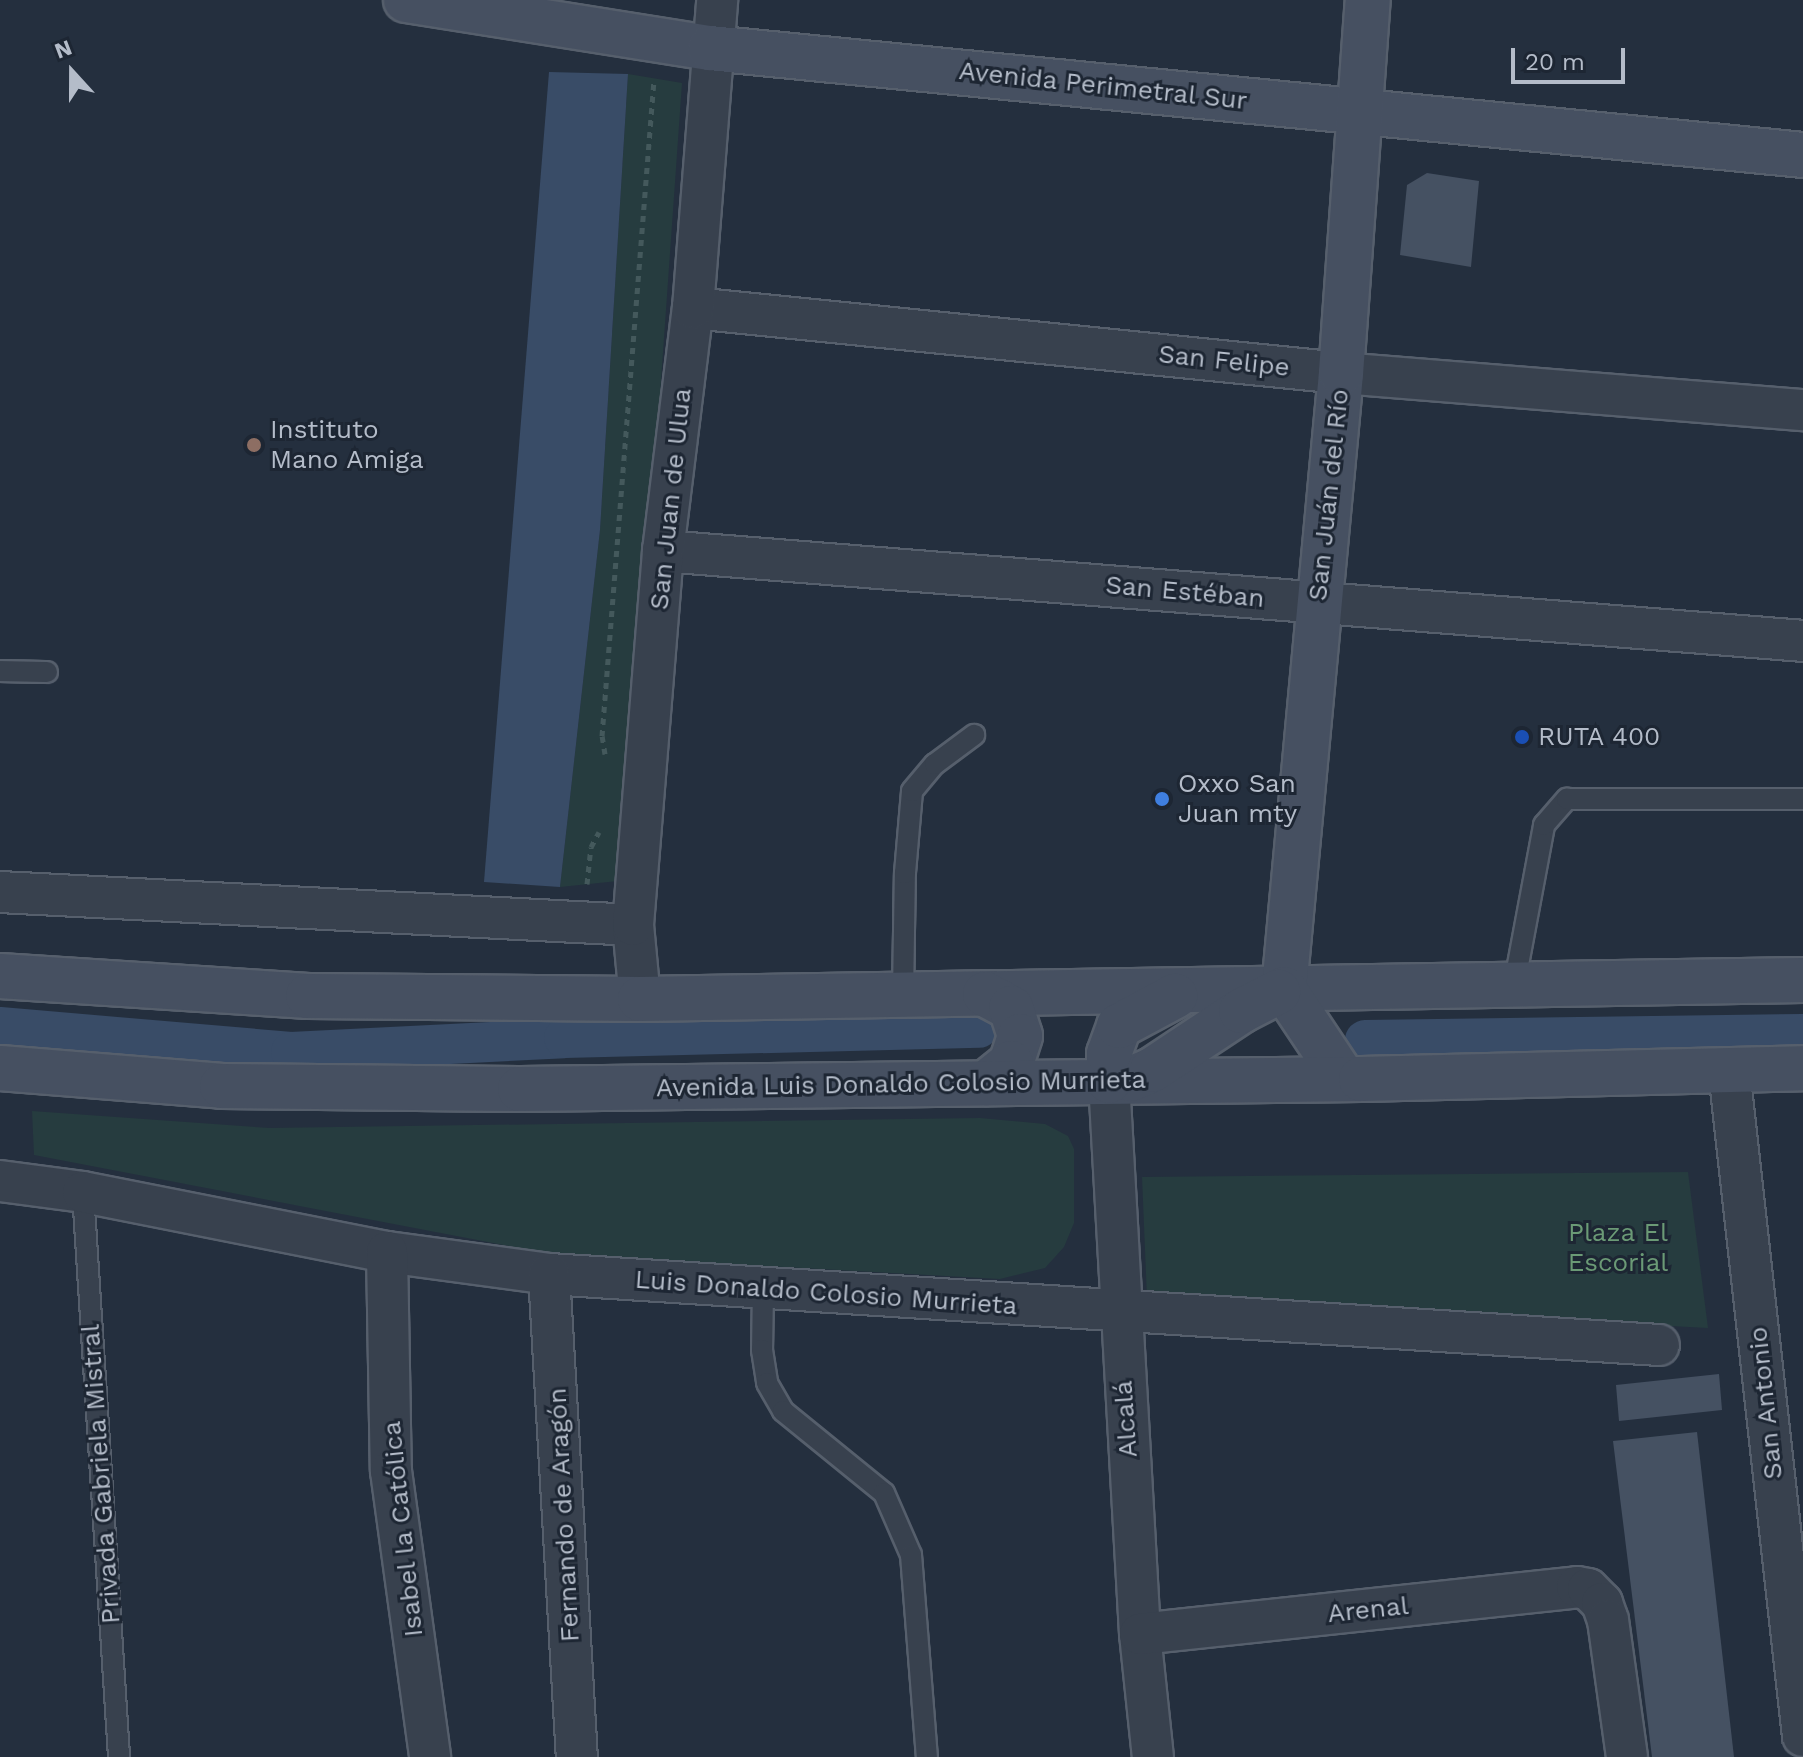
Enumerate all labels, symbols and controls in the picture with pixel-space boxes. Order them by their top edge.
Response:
north arrow [32,32,112,112]
scale bar [1515,32,1629,82]
text: N [51,35,75,64]
text: 20 m [1525,48,1585,76]
street label: Avenida Perimetral Sur [957,55,1249,117]
street label: San Felipe [1157,339,1291,383]
street label: San Juan de Ulua [644,386,698,612]
street label: San Juán del Río [1302,387,1356,603]
place label: Instituto Mano Amiga [270,414,425,476]
marker: Instituto Mano Amiga [245,436,263,454]
street label: San Estéban [1104,570,1266,614]
place label: RUTA 400 [1538,721,1661,753]
marker: RUTA 400 [1513,728,1531,746]
place label: Oxxo San Juan mty [1178,768,1297,830]
marker: Oxxo San Juan mty [1153,790,1171,808]
street label: Avenida Luis Donaldo Colosio Murrieta [655,1064,1147,1104]
park label: Plaza El Escorial [1568,1217,1668,1278]
street label: Luis Donaldo Colosio Murrieta [634,1264,1018,1322]
street label: Privada Gabriela Mistral [75,1322,127,1626]
street label: San Antonio [1742,1325,1790,1481]
street label: Alcalá [1108,1379,1144,1459]
street label: Fernando de Aragón [542,1387,586,1643]
street label: Isabel la Católica [376,1419,430,1639]
street label: Arenal [1326,1590,1410,1630]

